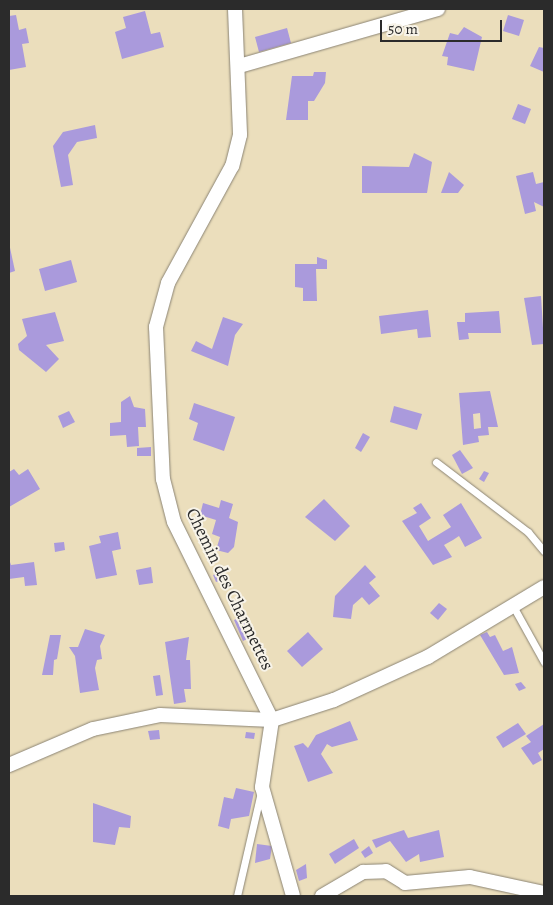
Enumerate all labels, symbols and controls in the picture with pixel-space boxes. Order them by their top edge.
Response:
scale bar [383,10,506,42]
text: 50 m [388,19,418,39]
street label: Chemin des Charmettes [181,505,279,673]

